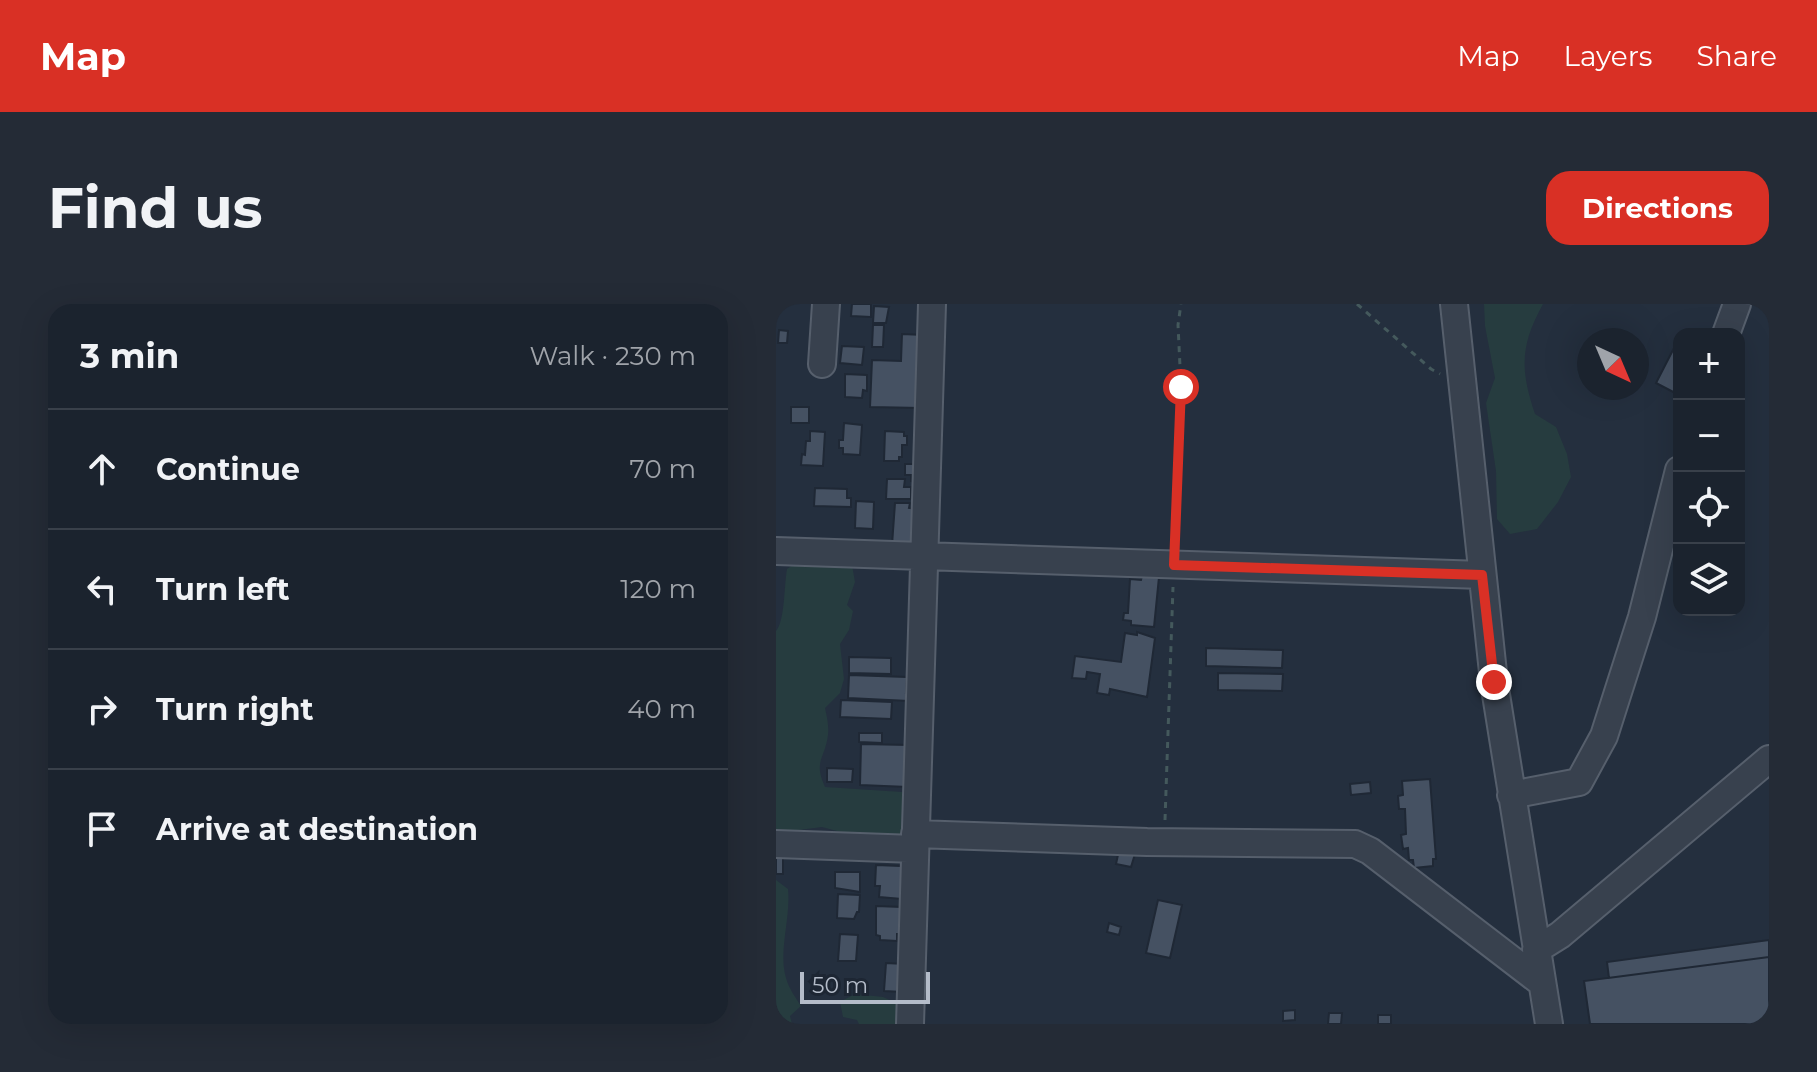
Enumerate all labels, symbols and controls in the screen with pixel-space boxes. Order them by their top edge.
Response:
text: Map [40,33,126,80]
text: Map [1457,39,1520,73]
text: Layers [1564,39,1653,73]
text: Share [1697,39,1777,73]
button: Directions [1546,171,1769,245]
text: Find us [48,174,262,242]
north arrow [1577,328,1649,400]
map controls [1673,328,1745,616]
button: + [1673,328,1745,400]
text: 3 min [80,335,179,377]
text: Walk · 230 m [529,340,696,372]
route start [1163,369,1199,405]
button: − [1673,400,1745,472]
icon: ahead [80,447,124,491]
text: Continue [156,451,300,488]
text: 70 m [630,453,696,485]
button: locate [1673,472,1745,544]
button: layers [1673,544,1745,616]
icon: left [80,567,124,611]
text: Turn left [156,571,289,608]
text: 120 m [620,573,696,605]
route end [1476,664,1512,700]
icon: right [80,687,124,731]
text: Turn right [156,691,313,728]
text: 40 m [627,693,696,725]
icon: arrive [80,807,124,851]
text: Arrive at destination [156,811,478,848]
scale bar [800,968,930,1004]
text: 50 m [812,972,868,999]

